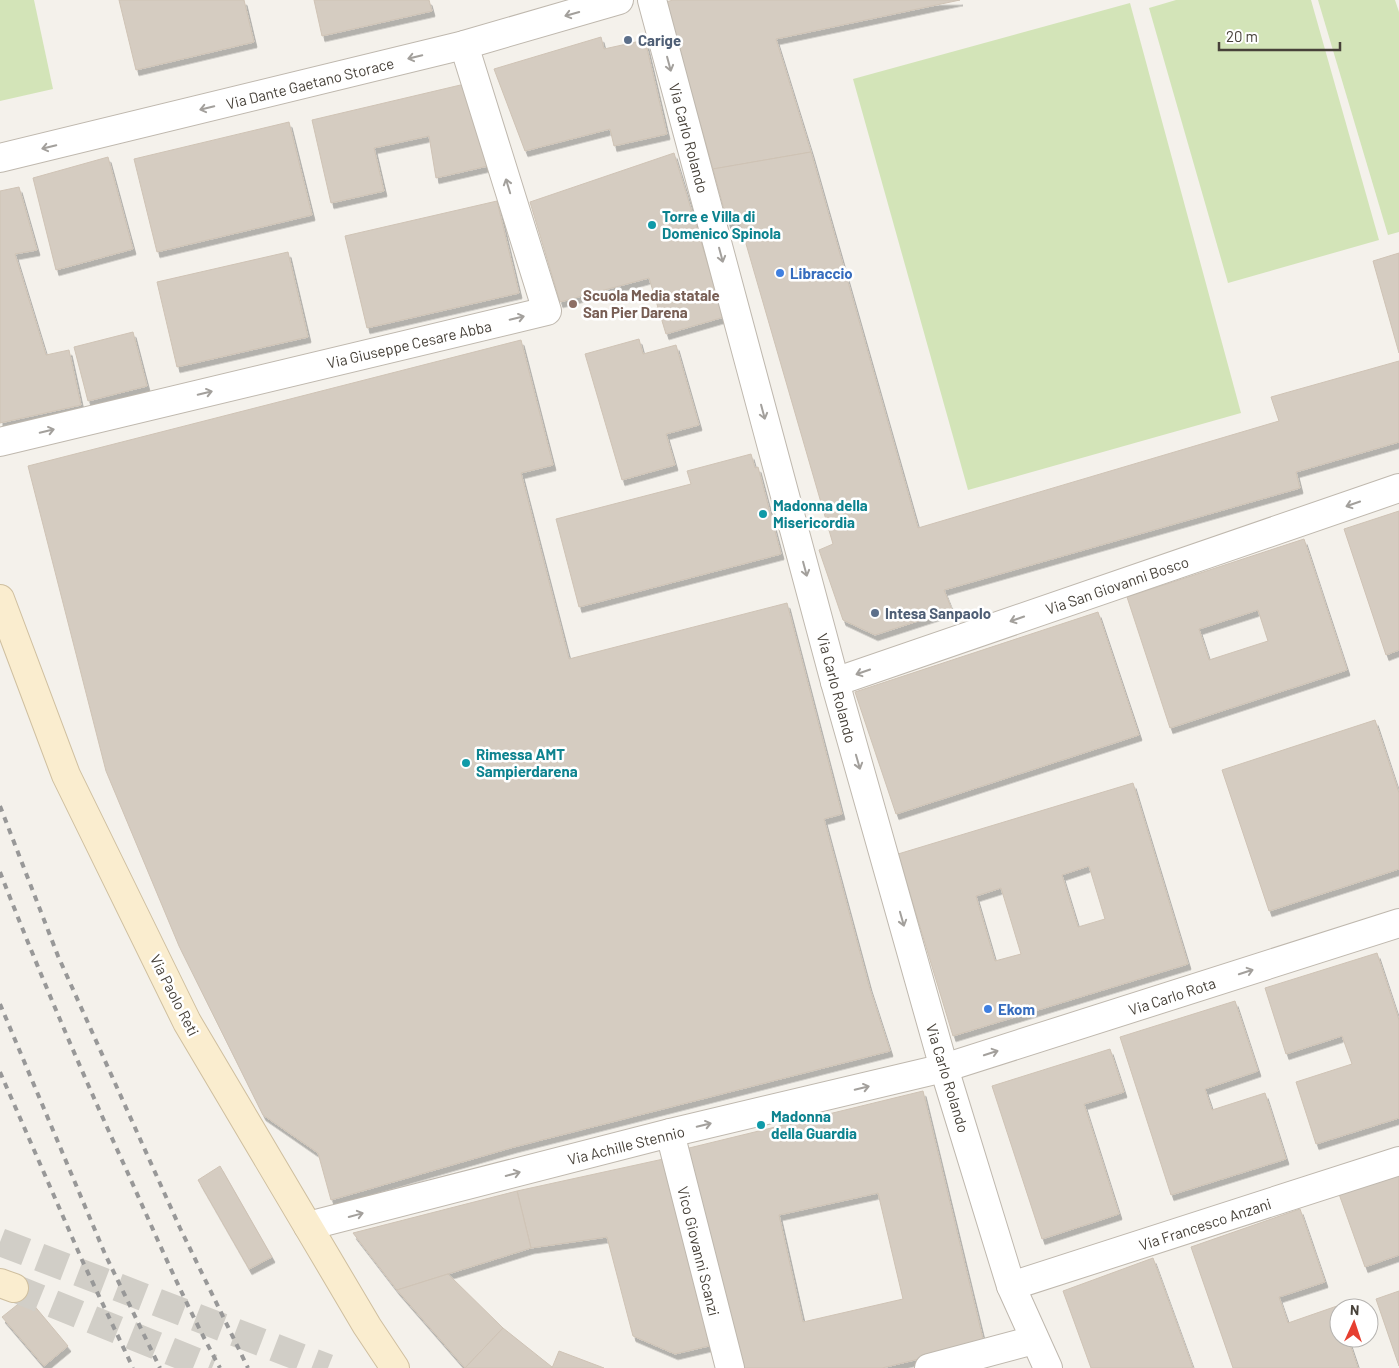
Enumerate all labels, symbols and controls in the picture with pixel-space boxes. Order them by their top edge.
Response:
one-way arrow [564,9,580,19]
scale bar [1219,20,1340,52]
text: 20 m [1226,27,1258,45]
place label: Carige [638,31,681,49]
marker: Carige [622,34,634,46]
street label: Via Dante Gaetano Storace [224,53,396,113]
one-way arrow [408,53,424,62]
one-way arrow [665,56,675,72]
street label: Via Carlo Rolando [666,81,712,195]
one-way arrow [199,104,215,113]
one-way arrow [41,142,57,152]
one-way arrow [502,178,512,194]
place label: Torre e Villa di Domenico Spinola [662,207,781,242]
marker: Torre e Villa di Domenico Spinola [646,219,658,231]
one-way arrow [716,246,726,262]
place label: Libraccio [790,264,853,282]
marker: Libraccio [774,267,786,279]
place label: Scuola Media statale San Pier Darena [583,286,720,321]
marker: Scuola Media statale San Pier Darena [567,298,579,310]
one-way arrow [508,313,524,322]
street label: Via Giuseppe Cesare Abba [325,316,493,372]
one-way arrow [197,388,213,397]
one-way arrow [758,403,768,419]
one-way arrow [39,426,55,435]
place label: Madonna della Misericordia [773,496,868,531]
one-way arrow [1346,500,1361,509]
marker: Madonna della Misericordia [757,508,769,520]
street label: Via San Giovanni Bosco [1043,552,1191,618]
one-way arrow [800,560,810,576]
place label: Intesa Sanpaolo [885,604,991,622]
marker: Intesa Sanpaolo [869,607,881,619]
one-way arrow [1010,615,1025,624]
street label: Via Carlo Rolando [814,631,860,745]
one-way arrow [856,668,872,677]
place label: Rimessa AMT Sampierdarena [476,745,578,780]
one-way arrow [853,754,863,770]
marker: Rimessa AMT Sampierdarena [460,757,472,769]
one-way arrow [898,910,907,926]
street label: Via Paolo Reti [147,951,203,1039]
one-way arrow [1237,967,1253,976]
street label: Via Carlo Rota [1126,973,1218,1019]
place label: Ekom [998,1000,1035,1018]
marker: Ekom [982,1003,994,1015]
street label: Via Carlo Rolando [923,1021,973,1135]
one-way arrow [982,1048,998,1058]
one-way arrow [854,1083,870,1092]
place label: Madonna della Guardia [771,1107,857,1142]
marker: Madonna della Guardia [755,1119,767,1131]
one-way arrow [696,1120,712,1129]
street label: Via Achille Stennio [566,1122,686,1168]
one-way arrow [504,1169,520,1179]
street label: Vico Giovanni Scanzi [674,1184,724,1318]
street label: Via Francesco Anzani [1137,1194,1273,1254]
one-way arrow [347,1210,363,1220]
north arrow [1329,1298,1379,1348]
text: N [1350,1301,1360,1318]

